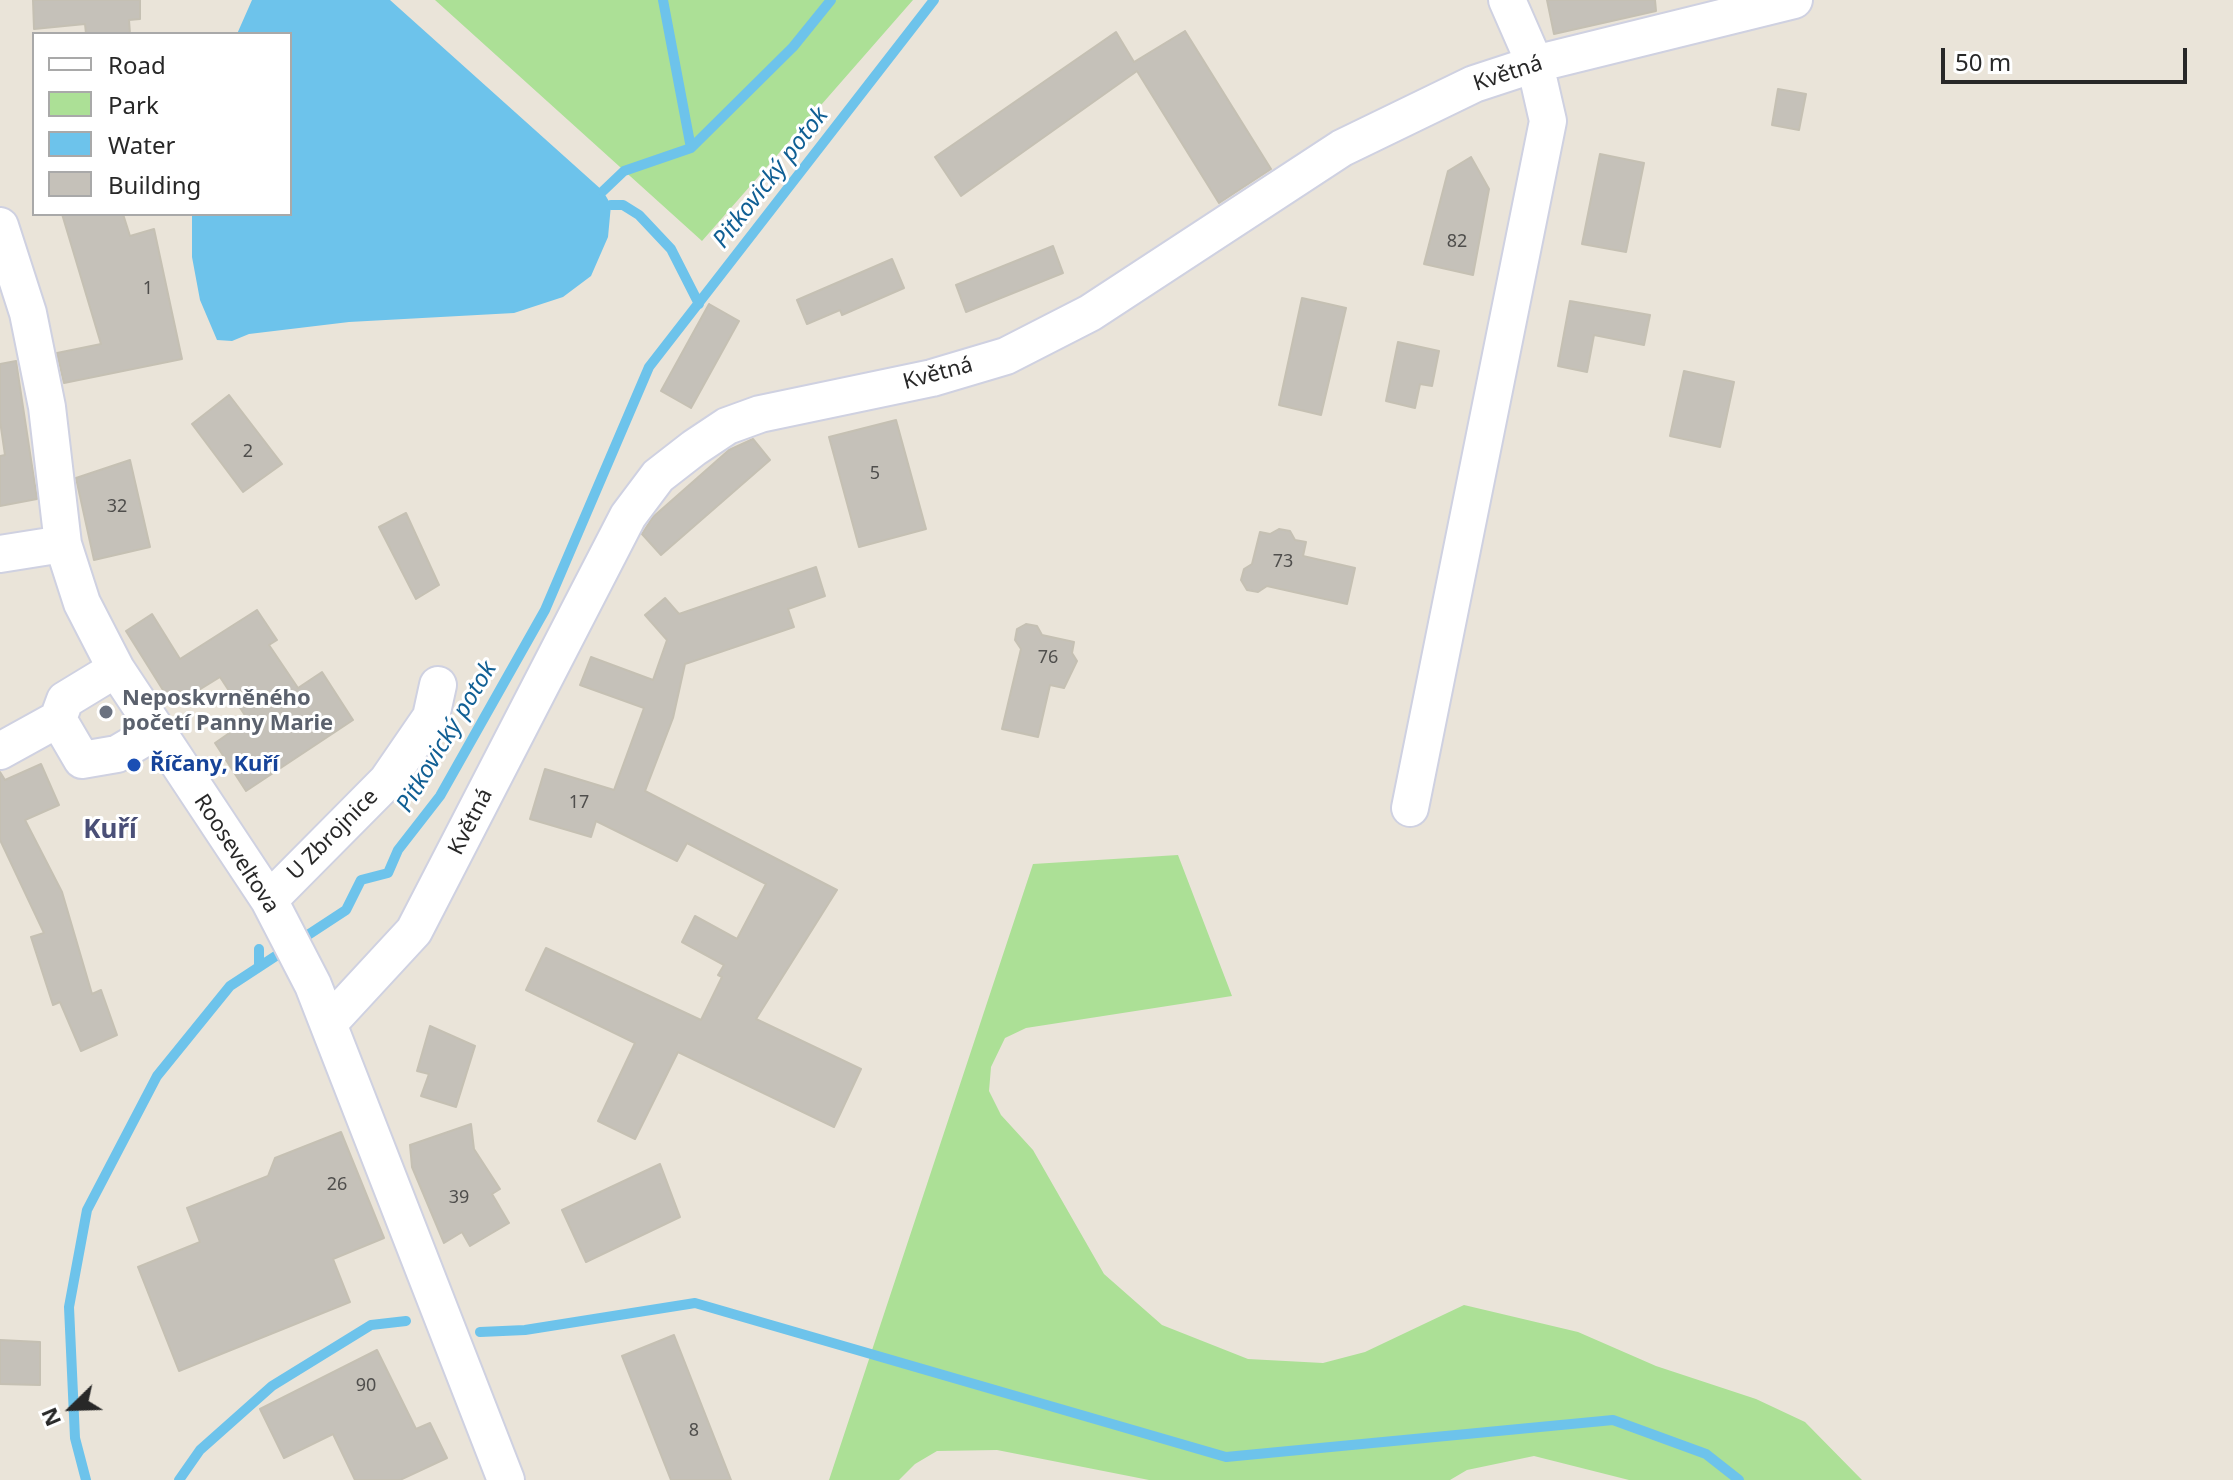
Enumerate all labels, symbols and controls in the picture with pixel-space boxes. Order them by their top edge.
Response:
legend [32,32,292,216]
scale bar [1945,32,2191,82]
text: 50 m [1955,45,2011,78]
text: Road [108,48,166,81]
street label: Květná [1470,50,1546,98]
text: Park [108,88,159,121]
water label: Pitkovický potok [707,102,835,254]
text: Water [108,128,175,161]
text: Building [108,168,201,201]
house number: 82 [1447,231,1467,253]
house number: 1 [143,278,153,300]
street label: Květná [900,352,976,396]
house number: 2 [243,441,253,463]
house number: 5 [870,463,880,485]
house number: 32 [107,496,127,518]
house number: 73 [1273,551,1293,573]
house number: 76 [1038,647,1058,669]
water label: Pitkovický potok [391,656,503,818]
place label: Neposkvrněného početí Panny Marie [122,686,333,738]
marker: Neposkvrněného početí Panny Marie [97,703,115,721]
place label: Říčany, Kuří [150,752,279,778]
marker: Říčany, Kuří [125,756,143,774]
street label: U Zbrojnice [282,784,384,886]
street label: Květná [443,784,499,860]
street label: Rooseveltova [188,790,284,918]
house number: 17 [569,792,589,814]
district label: Kuří [83,815,137,847]
house number: 26 [327,1174,347,1196]
house number: 39 [449,1187,469,1209]
north arrow [32,1368,112,1448]
house number: 90 [356,1375,376,1397]
text: N [33,1403,67,1431]
house number: 8 [689,1420,699,1442]

